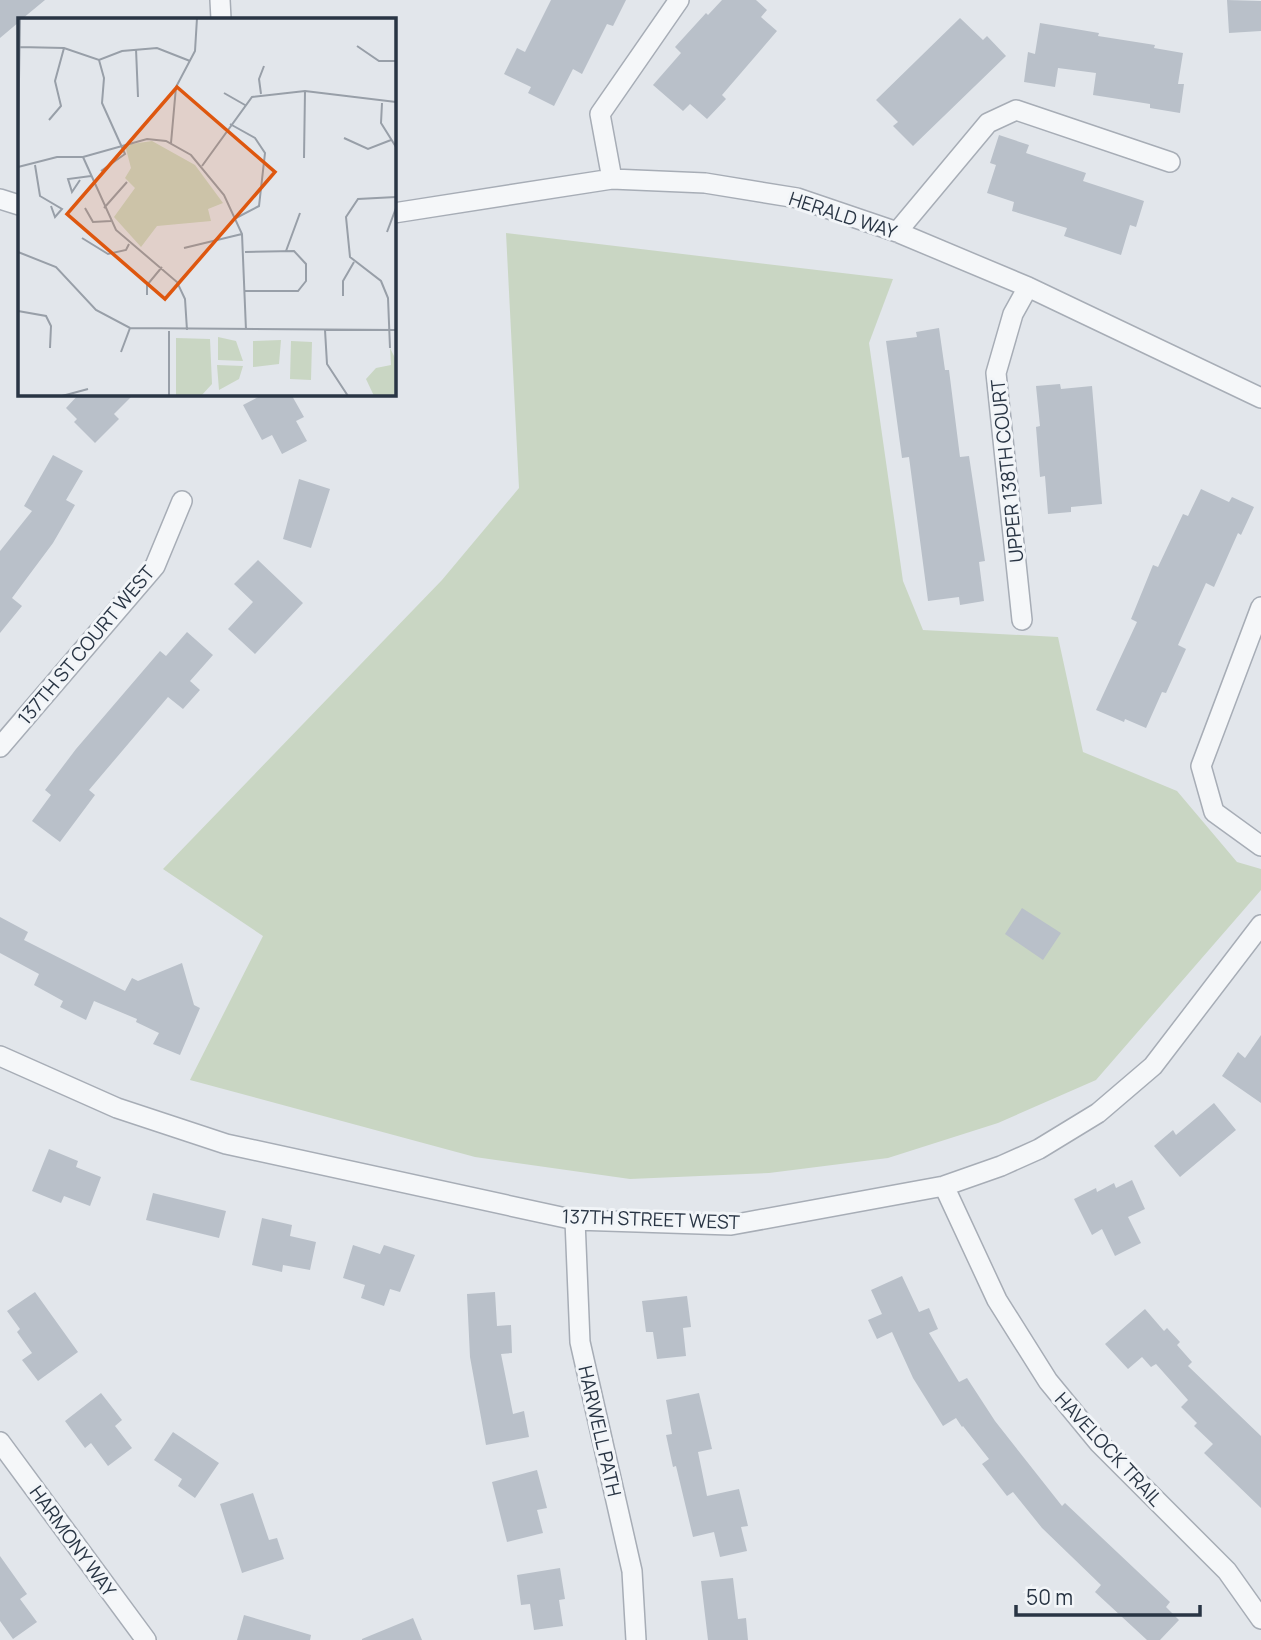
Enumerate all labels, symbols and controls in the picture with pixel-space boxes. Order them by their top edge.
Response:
inset map [18,18,396,396]
street label: HERALD WAY [786,185,901,245]
street label: UPPER 138TH COURT [984,377,1030,564]
street label: 137TH ST COURT WEST [12,559,161,730]
street label: 137TH STREET WEST [562,1203,741,1235]
street label: HARWELL PATH [572,1363,628,1499]
street label: HAVELOCK TRAIL [1049,1386,1169,1512]
street label: HARMONY WAY [24,1480,122,1602]
scale bar [1016,1574,1200,1618]
text: 50 m [1026,1583,1073,1611]

